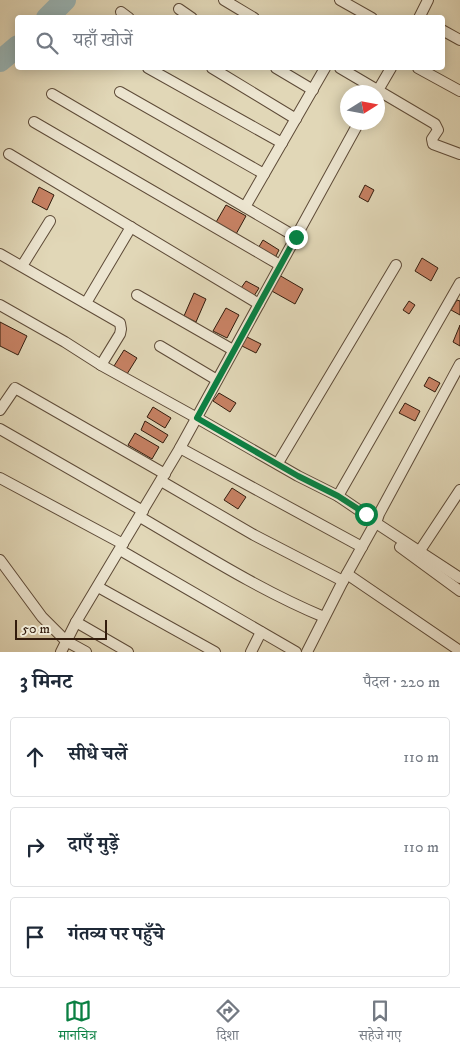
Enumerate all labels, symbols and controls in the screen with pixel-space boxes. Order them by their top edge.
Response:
search box [15,15,445,70]
icon: search [33,29,61,57]
text: यहाँ खोजें [73,29,133,52]
north arrow [340,85,385,130]
route end [285,226,308,249]
route start [355,503,378,526]
scale bar [15,617,108,640]
text: 50 m [22,620,50,638]
text: 3 मिनट [20,669,72,695]
text: पैदल · 220 m [363,672,440,692]
icon: ahead [21,743,49,771]
text: सीधे चलें [68,743,127,766]
text: 110 m [403,747,439,767]
icon: right [21,833,49,861]
text: दाएँ मुड़ें [68,833,119,856]
text: 110 m [403,837,439,857]
icon: arrive [21,923,49,951]
text: गंतव्य पर पहुँचे [68,923,164,946]
tab: मानचित्र [59,997,97,1049]
tab: दिशा [214,997,242,1049]
tab: सहेजे गए [359,997,401,1049]

